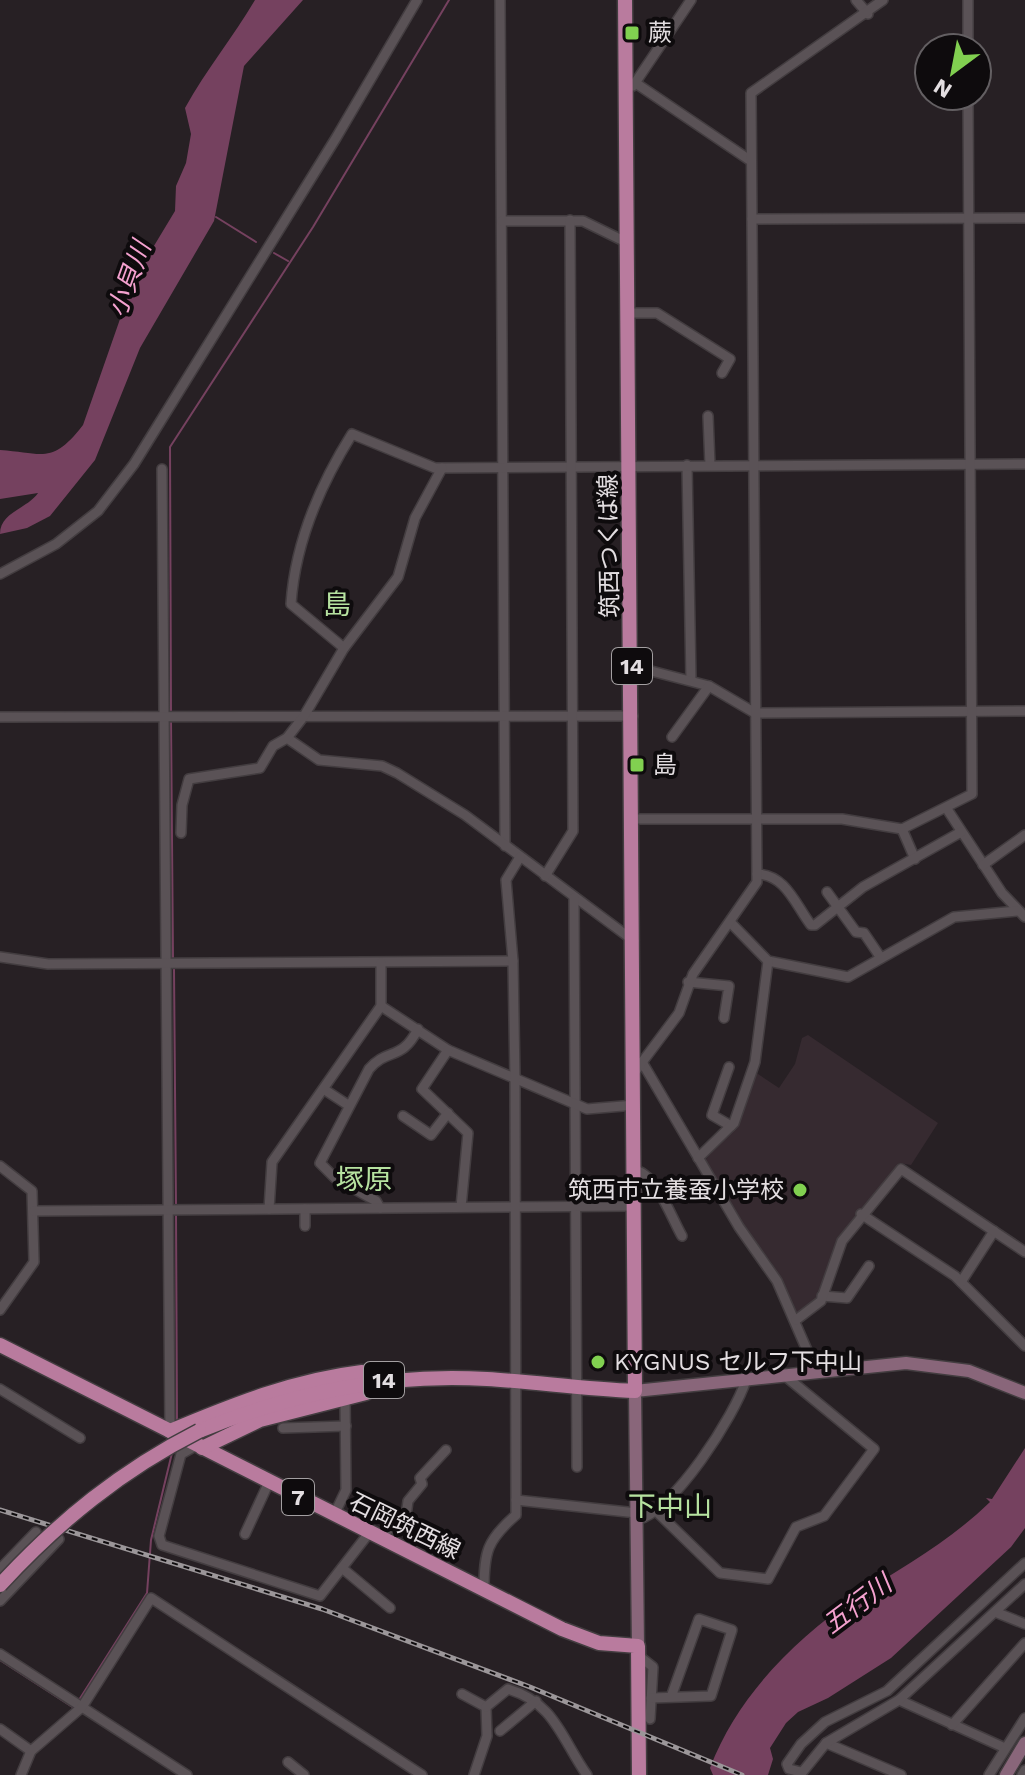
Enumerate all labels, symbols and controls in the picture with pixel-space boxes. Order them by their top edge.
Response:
place label: 蕨 [648,19,672,47]
marker: 蕨 [623,24,641,42]
north arrow [913,32,993,112]
text: N [929,74,956,103]
water label: 小貝川 [102,234,157,321]
street label: 筑西つくば線 [594,474,624,618]
district label: 島 [323,588,351,621]
road number: 14 [612,648,652,684]
place label: 島 [653,751,677,779]
marker: 島 [628,756,646,774]
district label: 塚原 [336,1163,392,1196]
place label: 筑西市立養蚕小学校 [568,1176,784,1204]
marker: 筑西市立養蚕小学校 [791,1181,809,1199]
place label: KYGNUS セルフ下中山 [614,1348,863,1376]
marker: KYGNUS セルフ下中山 [589,1353,607,1371]
road number: 14 [364,1362,404,1398]
road number: 7 [282,1479,314,1515]
street label: 石岡筑西線 [345,1487,465,1565]
district label: 下中山 [628,1490,712,1523]
water label: 五行川 [817,1567,900,1639]

